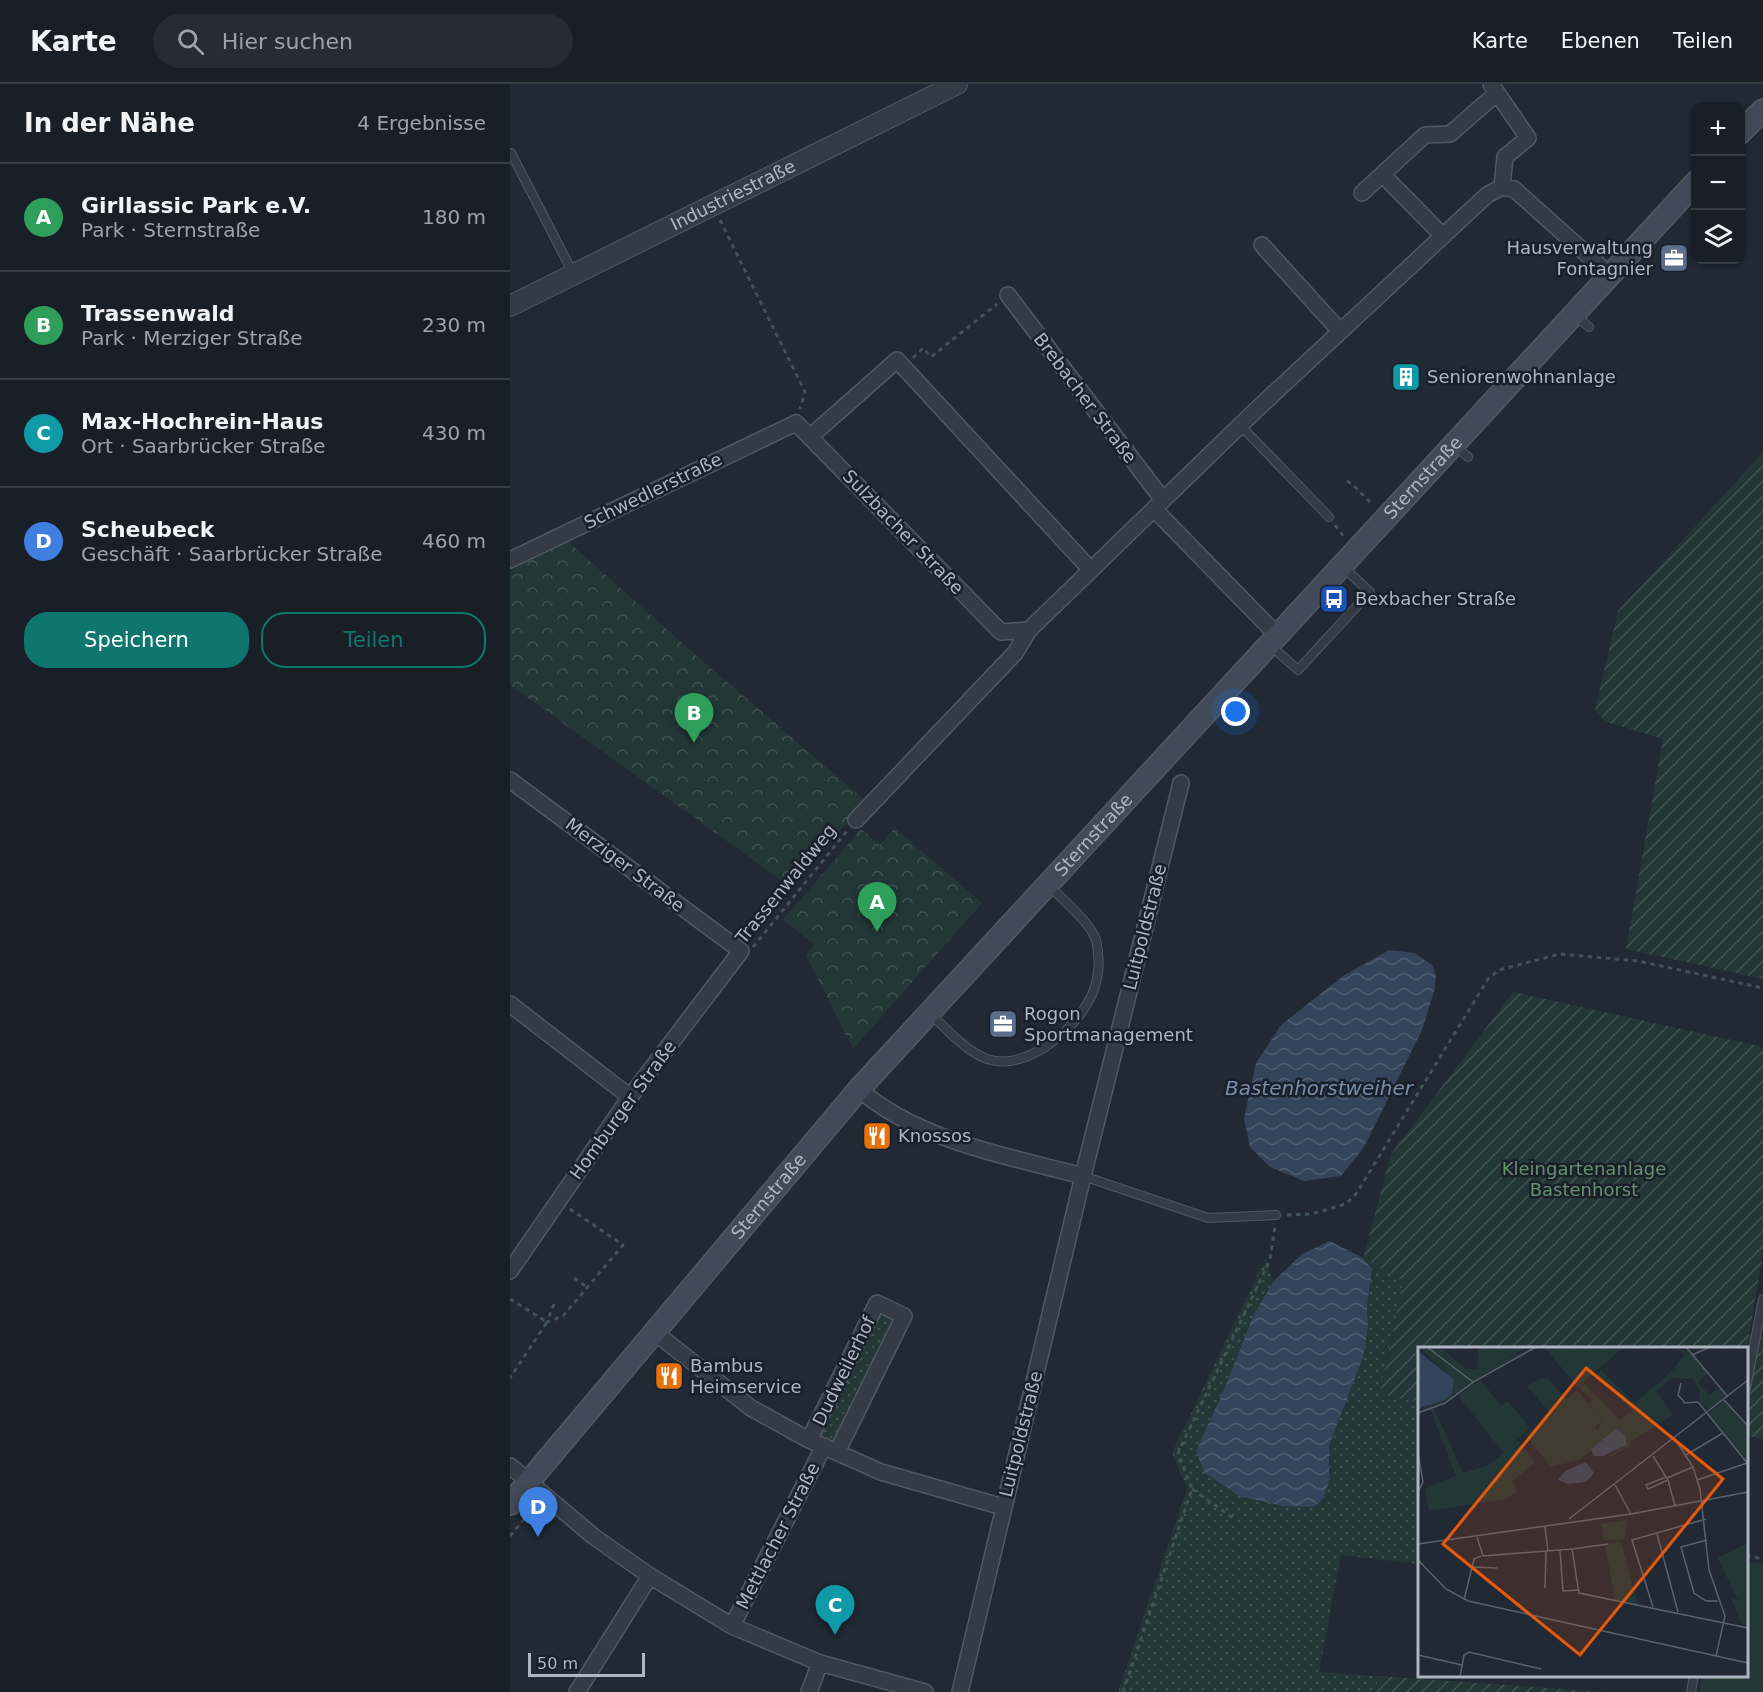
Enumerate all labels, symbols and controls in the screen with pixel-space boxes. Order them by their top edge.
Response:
search box [153,14,573,68]
text: Karte [30,25,117,58]
icon: search [174,25,207,58]
text: Hier suchen [222,29,353,54]
text: Karte [1472,29,1528,53]
text: Ebenen [1561,29,1640,53]
text: Teilen [1673,29,1733,53]
map controls [1691,102,1745,264]
button: + [1691,102,1745,156]
text: In der Nähe [24,108,195,138]
text: 4 Ergebnisse [357,111,486,135]
street label: Industriestraße [667,155,799,235]
button: − [1691,156,1745,210]
text: Girllassic Park e.V. [81,193,311,218]
text: A [36,205,51,229]
text: 180 m [422,205,486,229]
button: layers [1691,210,1745,264]
text: Park · Sternstraße [81,218,260,242]
place label: Hausverwaltung Fontagnier [1506,237,1654,279]
office icon: Hausverwaltung Fontagnier [1658,242,1690,274]
text: Trassenwald [81,301,235,326]
text: B [36,313,51,337]
text: 230 m [422,313,486,337]
text: Park · Merziger Straße [81,326,303,350]
street label: Brebacher Straße [1030,328,1141,467]
building icon: Seniorenwohnanlage [1390,361,1422,393]
place label: Seniorenwohnanlage [1427,366,1616,387]
text: Max-Hochrein-Haus [81,409,323,434]
text: C [36,421,51,445]
text: 430 m [422,421,486,445]
street label: Sternstraße [1379,432,1466,523]
text: Ort · Saarbrücker Straße [81,434,326,458]
street label: Schwedlerstraße [580,448,725,533]
street label: Sulzbacher Straße [839,465,968,598]
text: Scheubeck [81,517,214,542]
text: D [35,529,52,553]
text: 460 m [422,529,486,553]
text: Geschäft · Saarbrücker Straße [81,542,382,566]
bus stop icon: Bexbacher Straße [1318,583,1350,615]
place label: Bexbacher Straße [1355,588,1516,609]
button: Speichern [24,612,249,668]
button: Teilen [261,612,486,668]
pin: B [674,694,714,743]
your location [1221,697,1250,726]
street label: Sternstraße [1050,789,1137,880]
street label: Merziger Straße [562,813,689,916]
street label: Trassenwaldweg [730,820,840,948]
street label: Luitpoldstraße [1119,862,1170,992]
pin: A [858,882,896,932]
place label: Rogon Sportmanagement [1024,1003,1193,1045]
office icon: Rogon Sportmanagement [987,1008,1019,1040]
street label: Homburger Straße [565,1036,680,1183]
water label: Bastenhorstweiher [1225,1076,1415,1100]
restaurant icon: Knossos [861,1120,893,1152]
place label: Knossos [898,1125,971,1146]
street label: Sternstraße [726,1149,810,1243]
park label: Kleingartenanlage Bastenhorst [1502,1158,1666,1200]
street label: Dudweilerhof [808,1312,879,1429]
inset map [1418,1347,1748,1677]
place label: Bambus Heimservice [690,1355,802,1397]
restaurant icon: Bambus Heimservice [653,1360,685,1392]
street label: Luitpoldstraße [995,1369,1046,1499]
street label: Mettlacher Straße [732,1459,824,1613]
pin: D [519,1488,558,1537]
pin: C [816,1586,854,1635]
scale bar [528,1650,645,1678]
text: 50 m [537,1654,578,1673]

